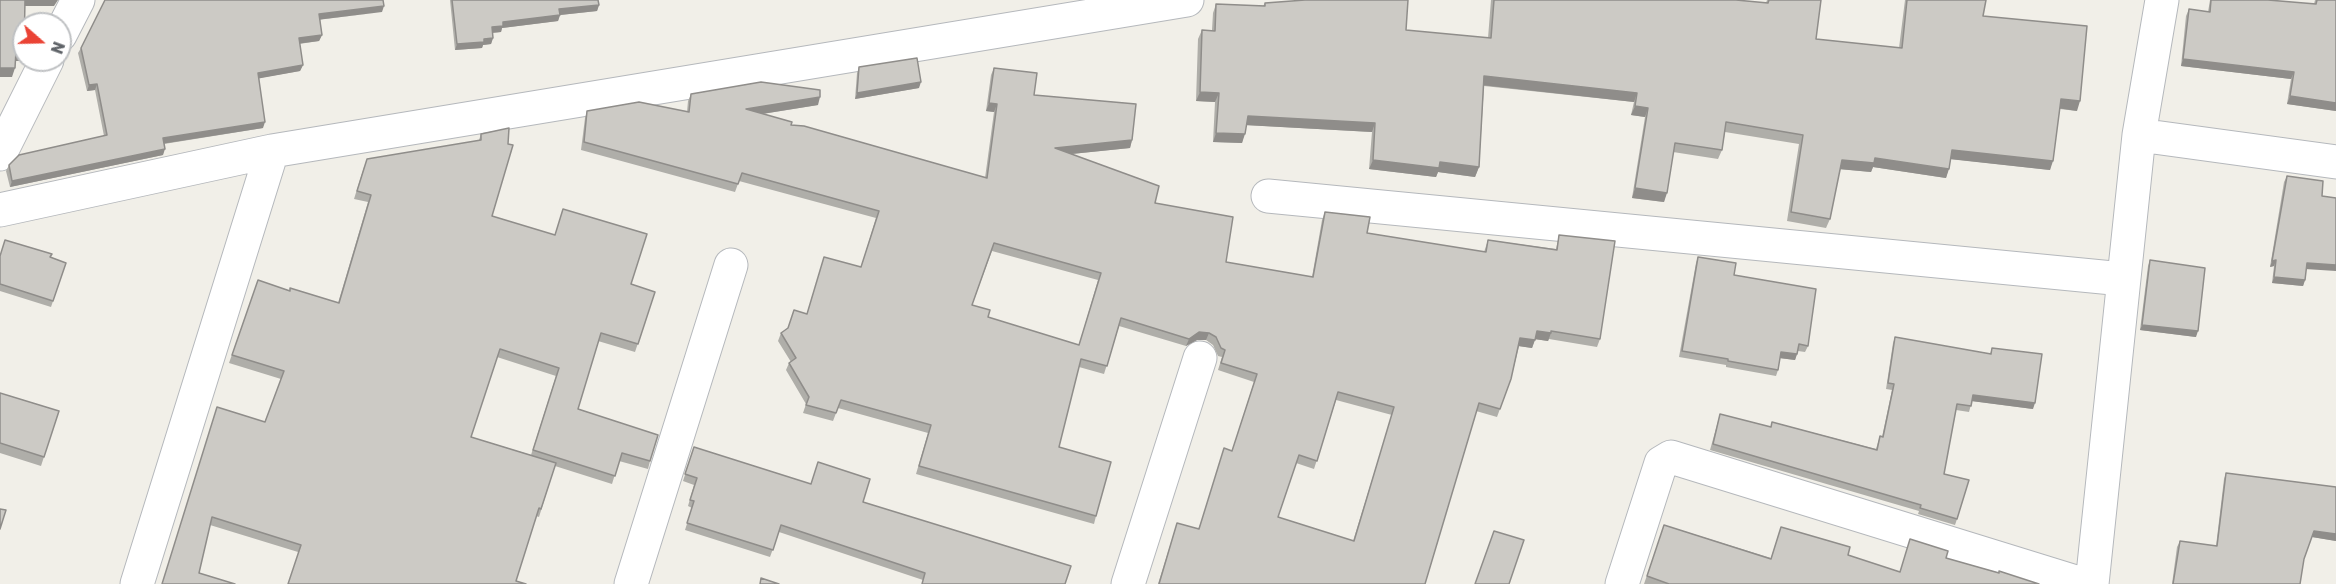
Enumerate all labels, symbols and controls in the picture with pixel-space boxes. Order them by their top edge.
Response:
north arrow [12,12,72,72]
text: N [47,39,68,56]

